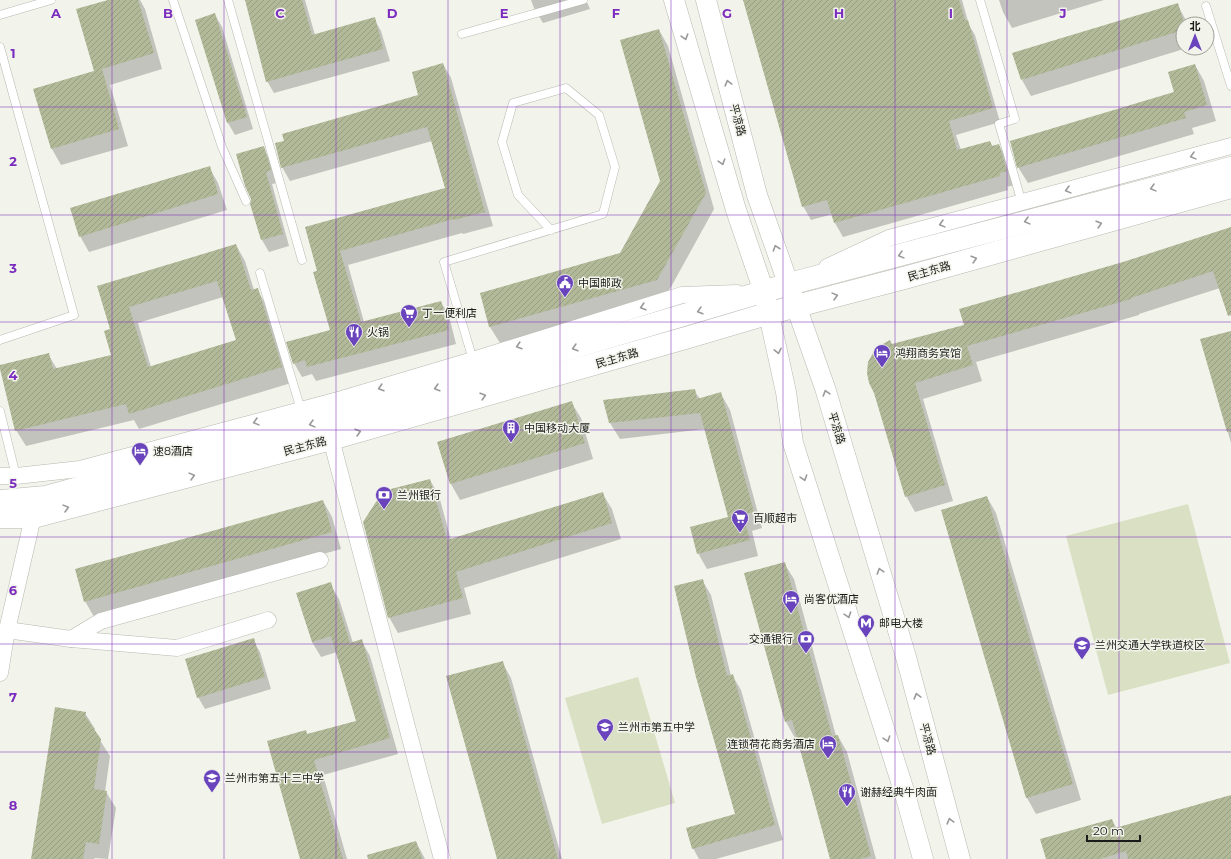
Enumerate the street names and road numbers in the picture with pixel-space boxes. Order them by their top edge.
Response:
street label: 平凉路 [727,102,749,138]
street label: 民主东路 [906,258,952,284]
street label: 民主东路 [594,345,640,371]
street label: 平凉路 [825,410,849,446]
street label: 民主东路 [282,434,328,458]
street label: 平凉路 [917,721,939,757]

